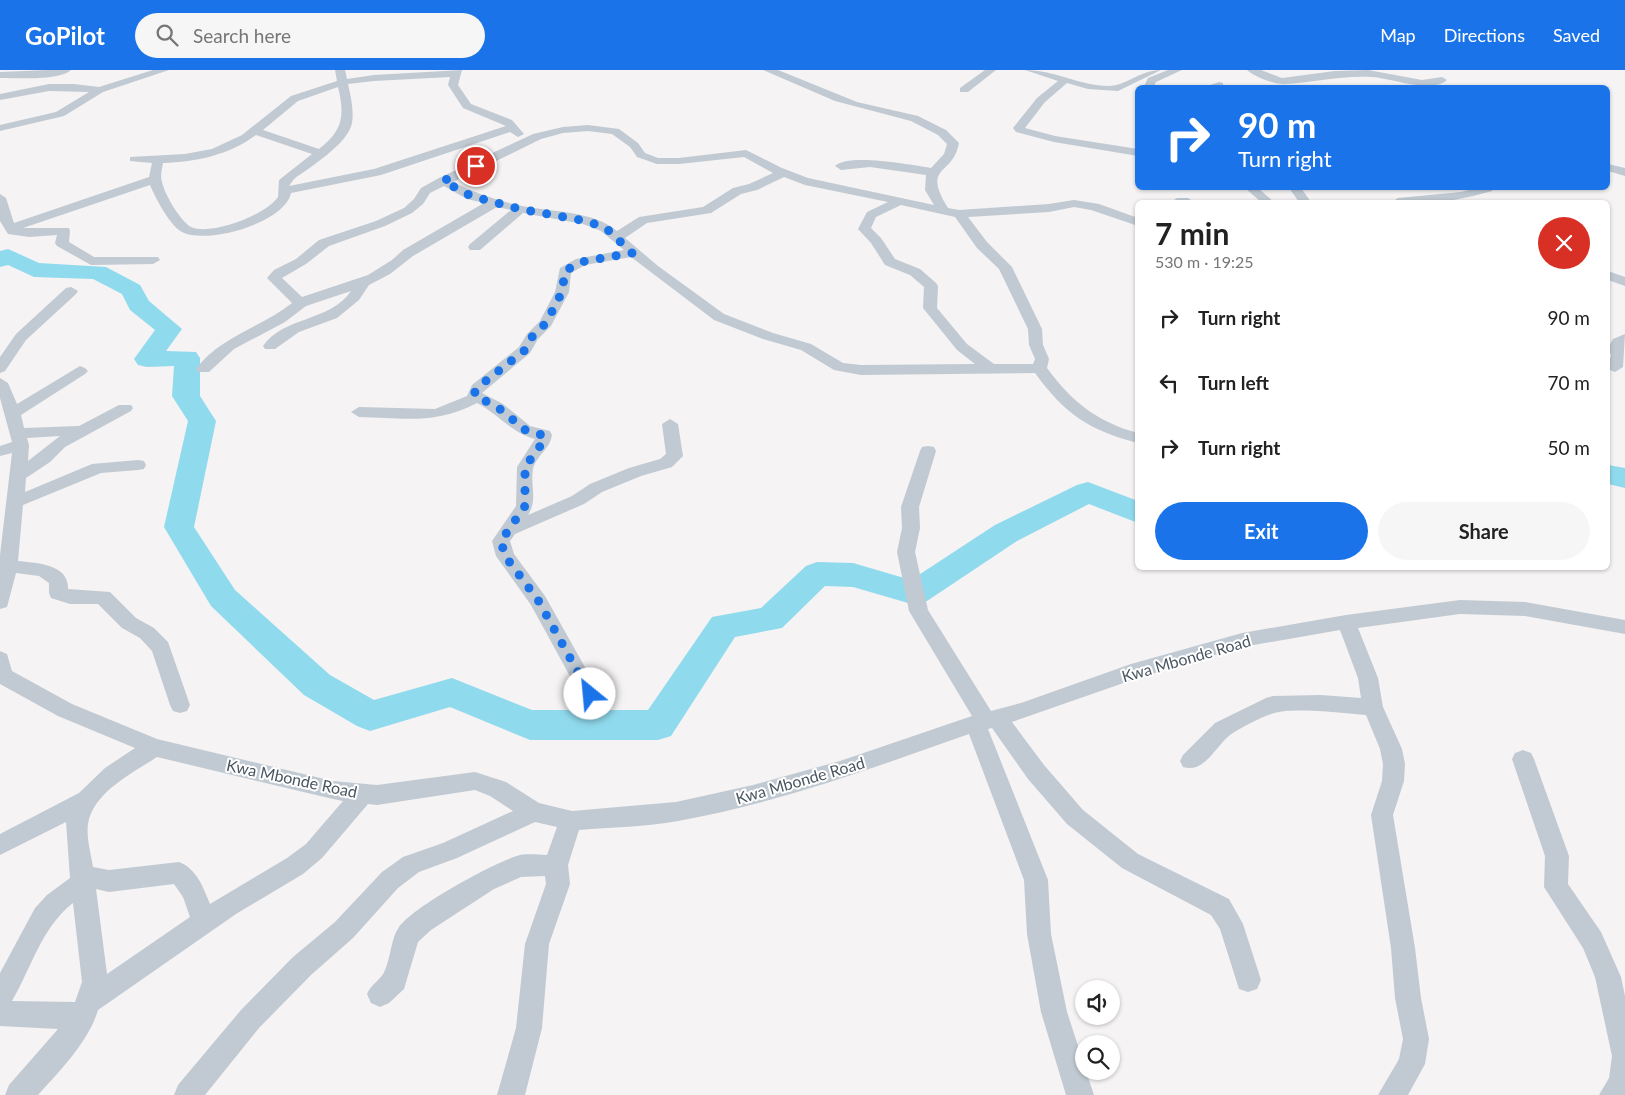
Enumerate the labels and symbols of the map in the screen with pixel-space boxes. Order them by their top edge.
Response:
pin [455,145,497,187]
street label: Kwa Mbonde Road [1119,631,1253,685]
position arrow [563,667,615,719]
street label: Kwa Mbonde Road [733,753,867,807]
street label: Kwa Mbonde Road [225,755,359,801]

